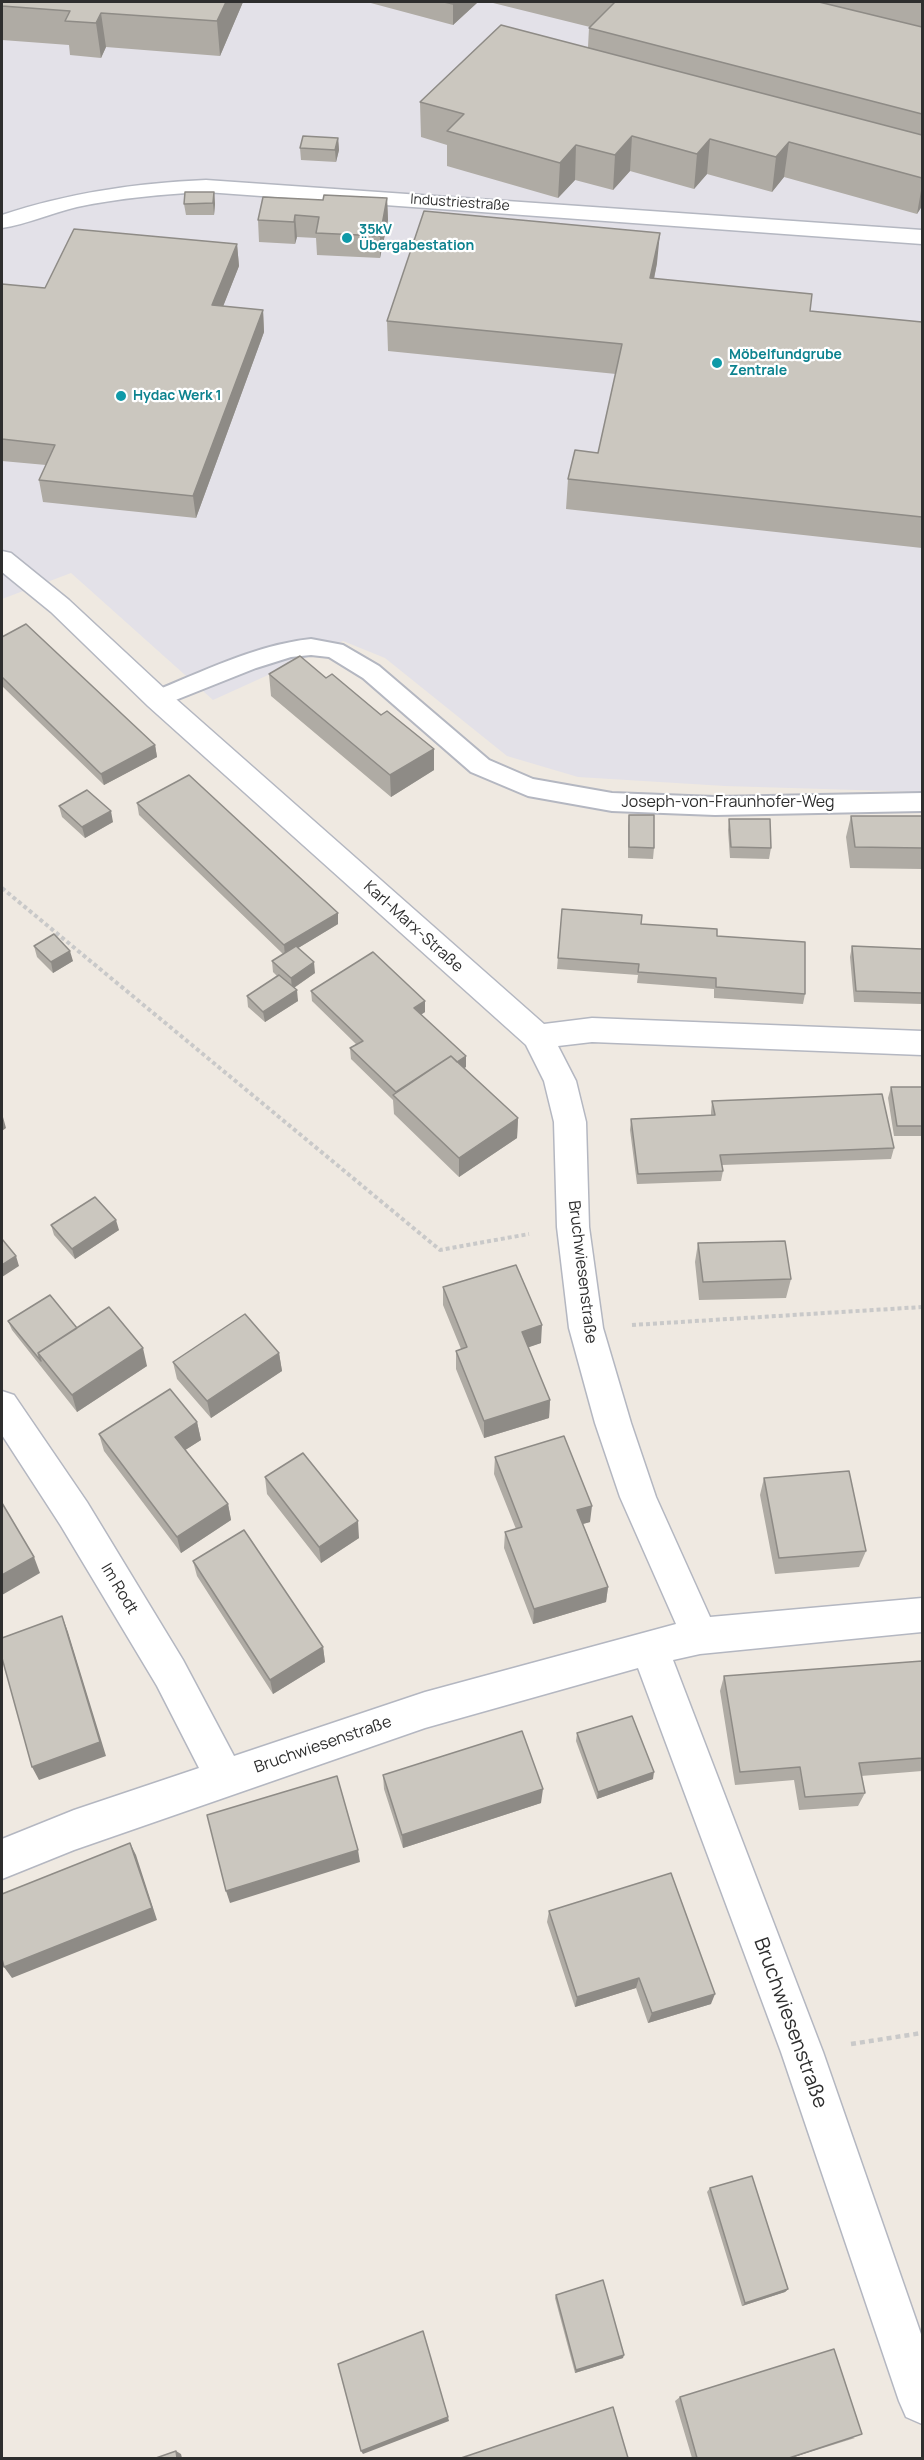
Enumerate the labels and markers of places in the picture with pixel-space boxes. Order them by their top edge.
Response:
place label: 35kV Übergabestation [359,222,474,255]
marker: 35kV Übergabestation [340,231,354,245]
place label: Möbelfundgrube Zentrale [729,347,842,380]
marker: Möbelfundgrube Zentrale [710,356,724,370]
place label: Hydac Werk 1 [133,388,222,404]
marker: Hydac Werk 1 [114,389,128,403]

